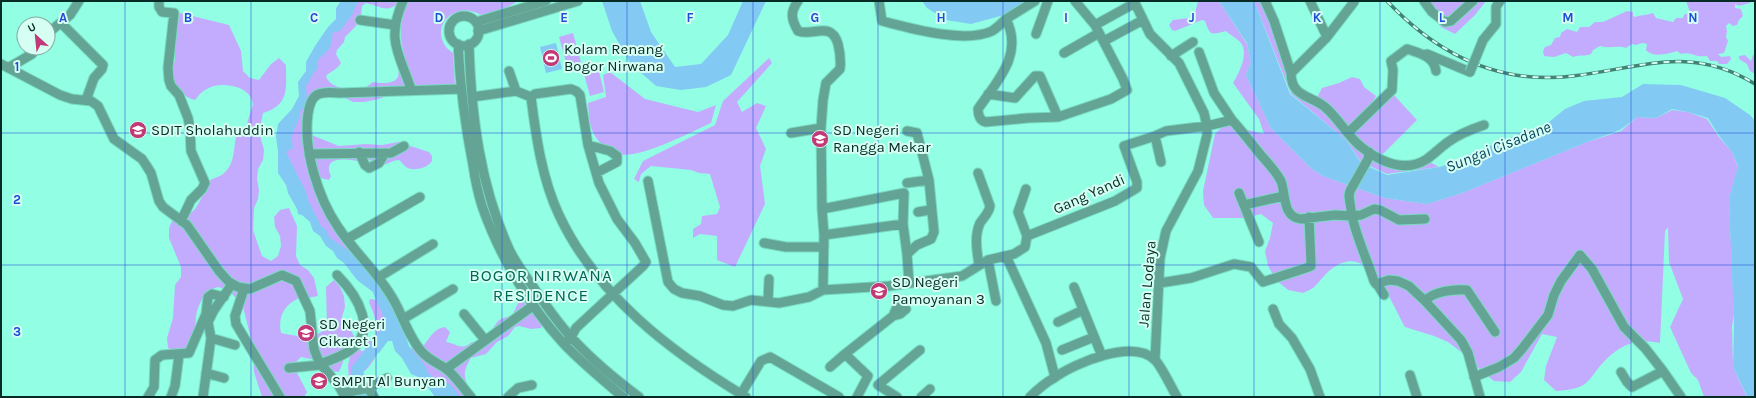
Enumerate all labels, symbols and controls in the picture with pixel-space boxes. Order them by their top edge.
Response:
text: A [59,10,67,25]
text: B [184,10,192,25]
text: C [310,10,318,25]
text: D [435,10,444,25]
text: E [560,10,568,25]
text: F [686,10,694,25]
text: G [811,10,819,25]
text: H [936,10,946,25]
text: I [1064,10,1068,25]
text: J [1189,10,1195,25]
text: K [1313,10,1322,25]
text: L [1439,10,1446,25]
text: M [1562,10,1574,25]
text: N [1688,10,1698,25]
north arrow [16,16,56,56]
text: U [25,20,38,35]
place label: Kolam Renang Bogor Nirwana [564,40,664,75]
sports icon: Kolam Renang Bogor Nirwana [541,48,561,68]
text: 1 [15,59,19,74]
water label: Sungai Cisadane [1443,117,1554,176]
school or university icon: SDIT Sholahuddin [128,120,148,140]
place label: SDIT Sholahuddin [151,121,273,139]
place label: SD Negeri Rangga Mekar [833,121,931,156]
school or university icon: SD Negeri Rangga Mekar [810,129,830,149]
street label: Gang Yandi [1050,170,1128,218]
text: 2 [13,192,21,207]
street label: Jalan Lodaya [1134,240,1160,328]
district label: BOGOR NIRWANA RESIDENCE [469,265,613,305]
place label: SD Negeri Pamoyanan 3 [892,273,985,308]
school or university icon: SD Negeri Pamoyanan 3 [869,281,889,301]
place label: SD Negeri Cikaret 1 [319,315,386,350]
school or university icon: SD Negeri Cikaret 1 [296,323,316,343]
text: 3 [13,324,21,339]
school or university icon: SMPIT Al Bunyan [309,371,329,391]
place label: SMPIT Al Bunyan [332,372,445,390]

